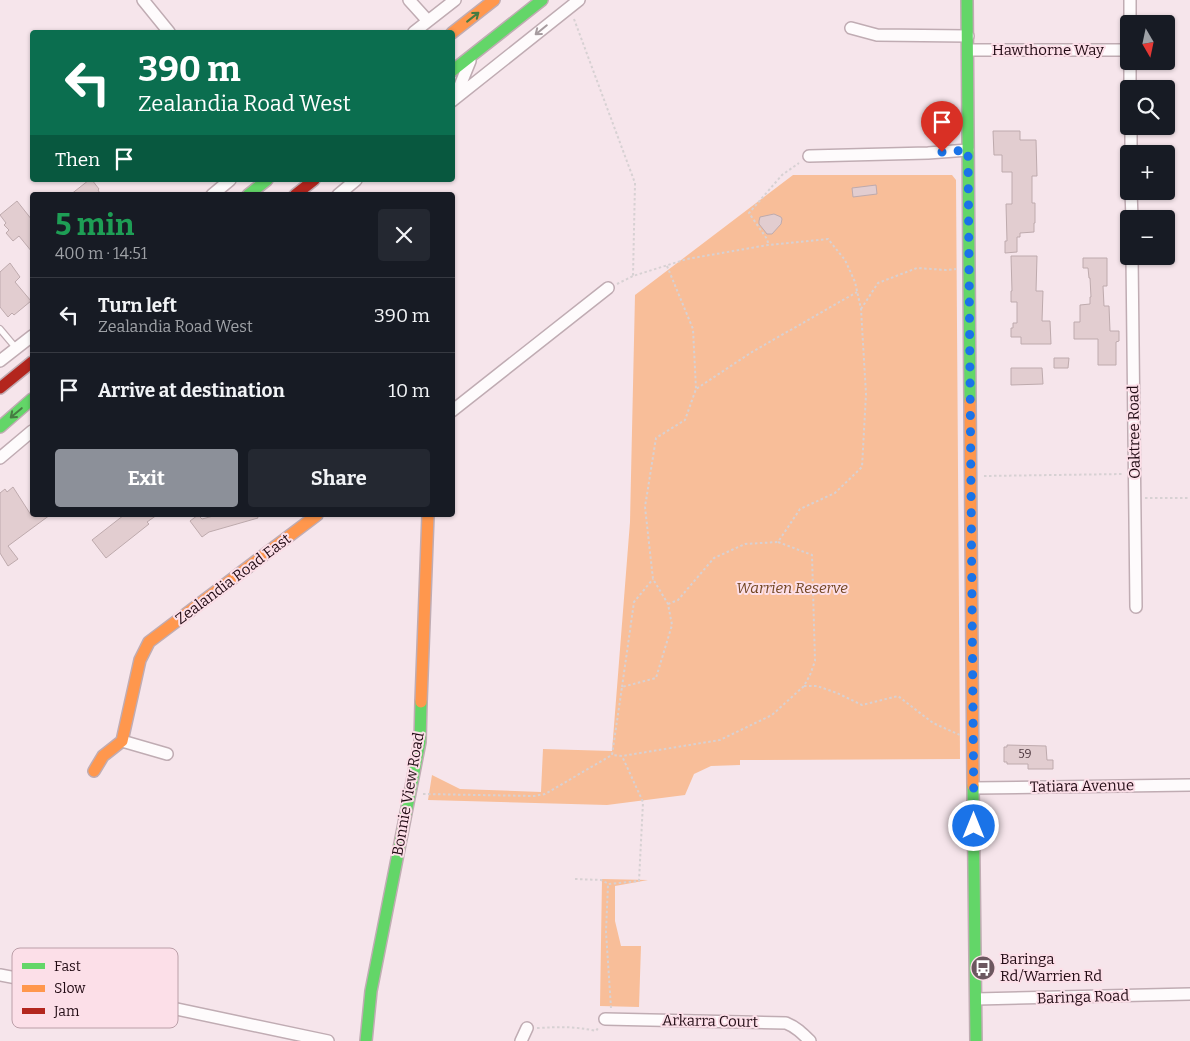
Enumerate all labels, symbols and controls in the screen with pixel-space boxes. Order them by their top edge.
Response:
one-way arrow [466,11,479,22]
north arrow [1120,15,1175,70]
map controls [1120,15,1175,265]
one-way arrow [534,25,547,36]
street label: Hawthorne Way [992,41,1104,59]
text: 390 m [138,48,241,90]
icon: left [55,50,120,115]
button: search [1120,80,1175,135]
text: Zealandia Road West [138,90,351,117]
pin [921,101,963,152]
icon: arrive [928,108,956,136]
icon: arrive [110,145,138,173]
button: + [1120,145,1175,200]
text: Then [55,148,100,171]
text: 5 min [55,207,134,243]
button: close [378,209,430,261]
button: − [1120,210,1175,265]
text: 400 m · 14:51 [55,244,147,263]
text: Turn left [98,294,177,317]
icon: left [55,301,83,329]
text: 390 m [374,304,430,327]
text: Zealandia Road West [98,317,253,336]
icon: arrive [55,376,83,404]
text: Arrive at destination [98,379,285,402]
text: 10 m [388,379,430,402]
street label: Oaktree Road [1124,385,1144,479]
one-way arrow [10,407,23,418]
button: Exit [55,449,238,507]
button: Share [248,449,430,507]
street label: Zealandia Road East [172,529,295,628]
park label: Warrien Reserve [736,579,848,597]
street label: Bonnie View Road [388,731,428,857]
house number: 59 [1018,747,1032,761]
street label: Tatiara Avenue [1030,776,1134,796]
position arrow [947,799,999,851]
legend [12,948,178,1028]
place label: Baringa Rd/Warrien Rd [1000,950,1102,985]
bus stop icon: Baringa Rd/Warrien Rd [970,955,996,981]
text: Fast [54,958,81,975]
text: Slow [54,980,86,997]
street label: Baringa Road [1036,986,1130,1008]
text: Jam [53,1003,80,1020]
street label: Arkarra Court [662,1011,759,1031]

